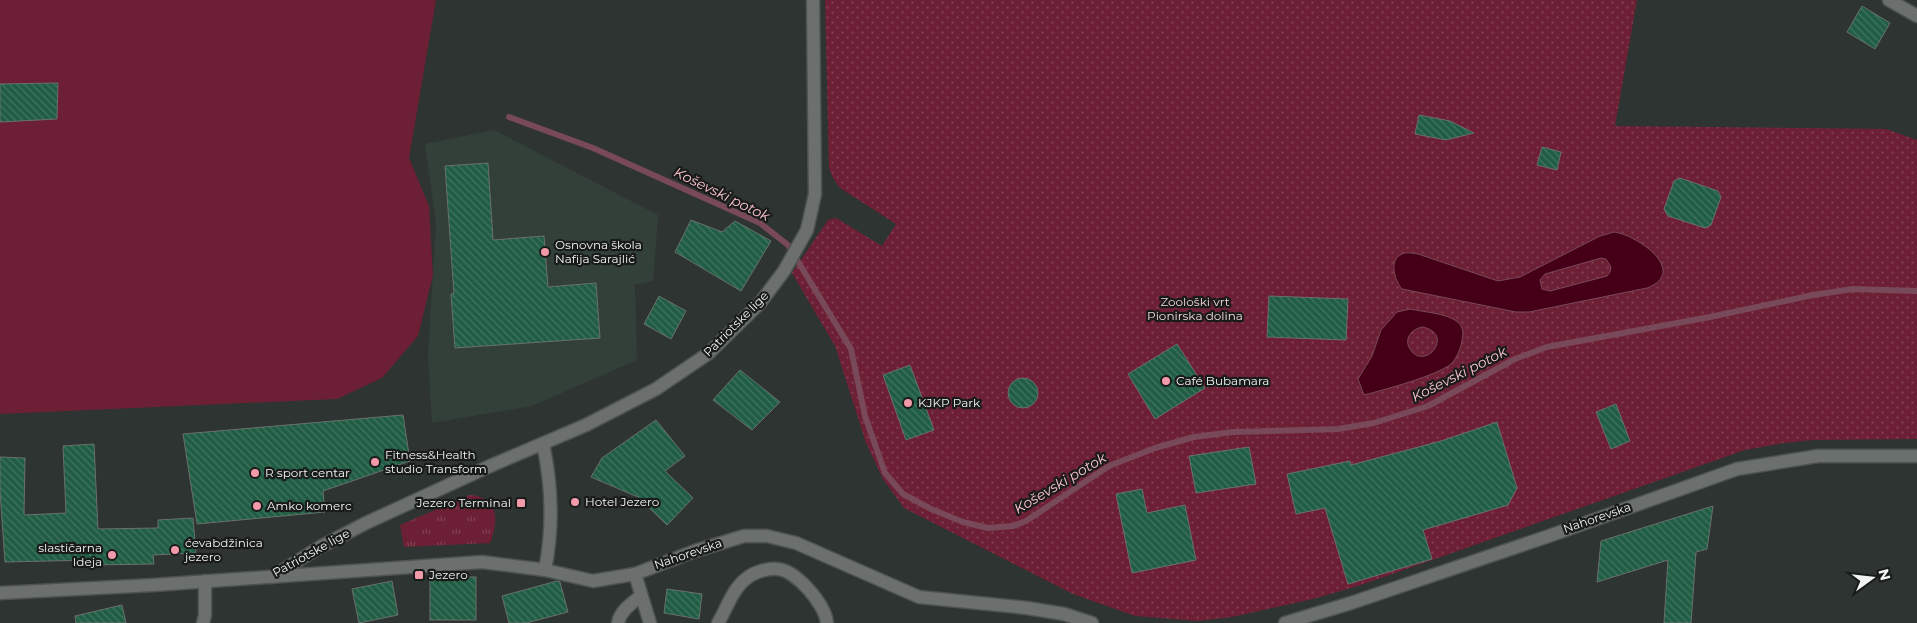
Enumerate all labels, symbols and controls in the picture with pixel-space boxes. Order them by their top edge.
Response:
water label: Koševski potok [671,163,773,225]
place label: Osnovna škola Nafija Sarajlić [555,237,642,266]
marker: Osnovna škola Nafija Sarajlić [539,246,551,258]
street label: Patriotske lige [700,288,771,359]
park label: Zoološki vrt Pionirska dolina [1147,294,1243,323]
water label: Koševski potok [1408,342,1510,406]
place label: Café Bubamara [1176,373,1269,388]
marker: Café Bubamara [1160,375,1172,387]
place label: KJKP Park [918,395,981,410]
marker: KJKP Park [902,397,914,409]
place label: Fitness&Health studio Transform [385,447,487,476]
water label: Koševski potok [1011,448,1110,518]
marker: Fitness&Health studio Transform [369,456,381,468]
place label: R sport centar [265,465,350,480]
marker: R sport centar [249,467,261,479]
place label: Hotel Jezero [585,494,659,509]
place label: Jezero Terminal [416,495,511,510]
marker: Hotel Jezero [569,496,581,508]
marker: Jezero Terminal [515,497,527,509]
place label: Amko komerc [267,498,352,513]
street label: Nahorevska [1561,499,1633,536]
marker: Amko komerc [251,500,263,512]
street label: Patriotske lige [270,525,352,580]
place label: ćevabdžinica jezero [183,535,263,564]
street label: Nahorevska [652,535,724,572]
place label: slastičarna Ideja [38,540,102,569]
marker: ćevabdžinica jezero [169,544,181,556]
marker: slastičarna Ideja [106,549,118,561]
north arrow [1847,553,1897,603]
place label: Jezero [428,567,468,582]
text: N [1874,567,1895,582]
marker: Jezero [413,569,425,581]

